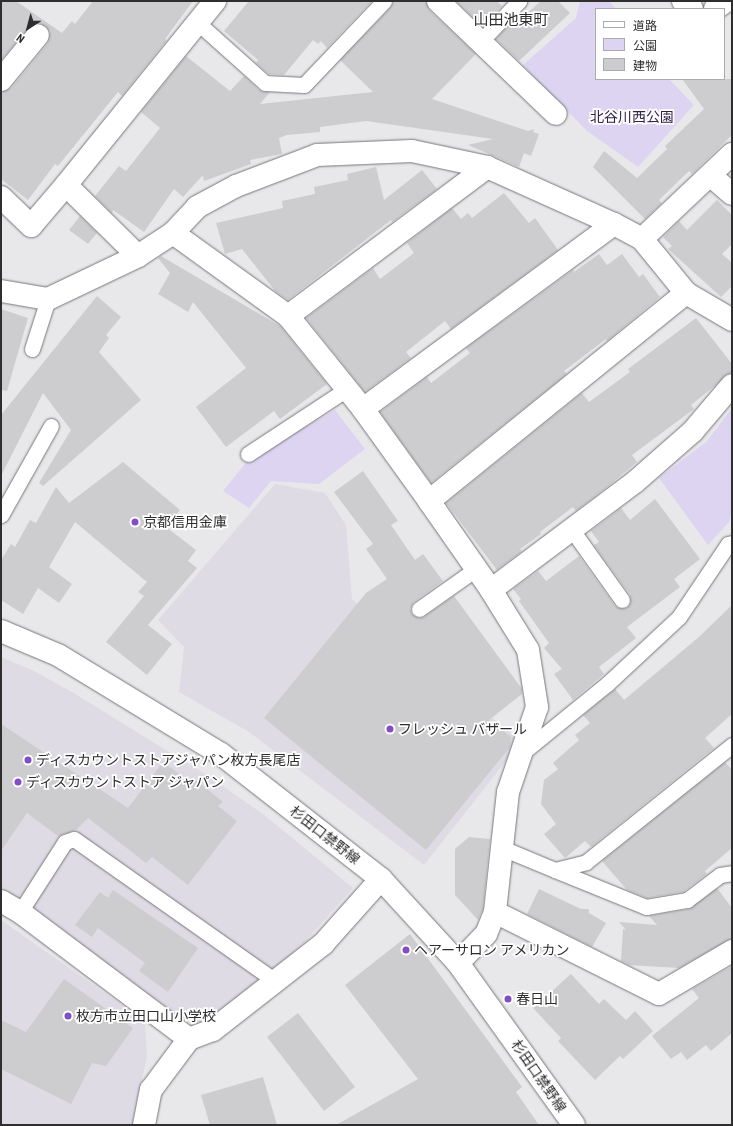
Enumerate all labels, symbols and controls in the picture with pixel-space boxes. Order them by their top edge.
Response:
north arrow [8,8,48,48]
legend [595,8,725,80]
district label: 山田池東町 [474,12,548,30]
text: 道路 [633,19,657,33]
text: N [14,31,27,45]
text: 公園 [633,39,657,53]
text: 建物 [633,59,657,73]
park label: 北谷川西公園 [590,109,674,125]
place label: 京都信用金庫 [143,514,227,530]
marker: 京都信用金庫 [130,517,140,527]
place label: フレッシュ バザール [398,721,527,737]
marker: フレッシュ バザール [385,724,395,734]
place label: ディスカウントストアジャパン枚方長尾店 [36,752,302,768]
marker: ディスカウントストアジャパン枚方長尾店 [23,755,33,765]
place label: ディスカウントストア ジャパン [26,774,225,790]
marker: ディスカウントストア ジャパン [13,777,23,787]
street label: 杉田口禁野線 [287,803,363,867]
place label: ヘアーサロン アメリカン [414,942,570,958]
marker: ヘアーサロン アメリカン [401,945,411,955]
place label: 春日山 [516,991,558,1007]
marker: 春日山 [503,994,513,1004]
place label: 枚方市立田口山小学校 [76,1008,216,1024]
marker: 枚方市立田口山小学校 [63,1011,73,1021]
street label: 杉田口禁野線 [508,1037,570,1115]

